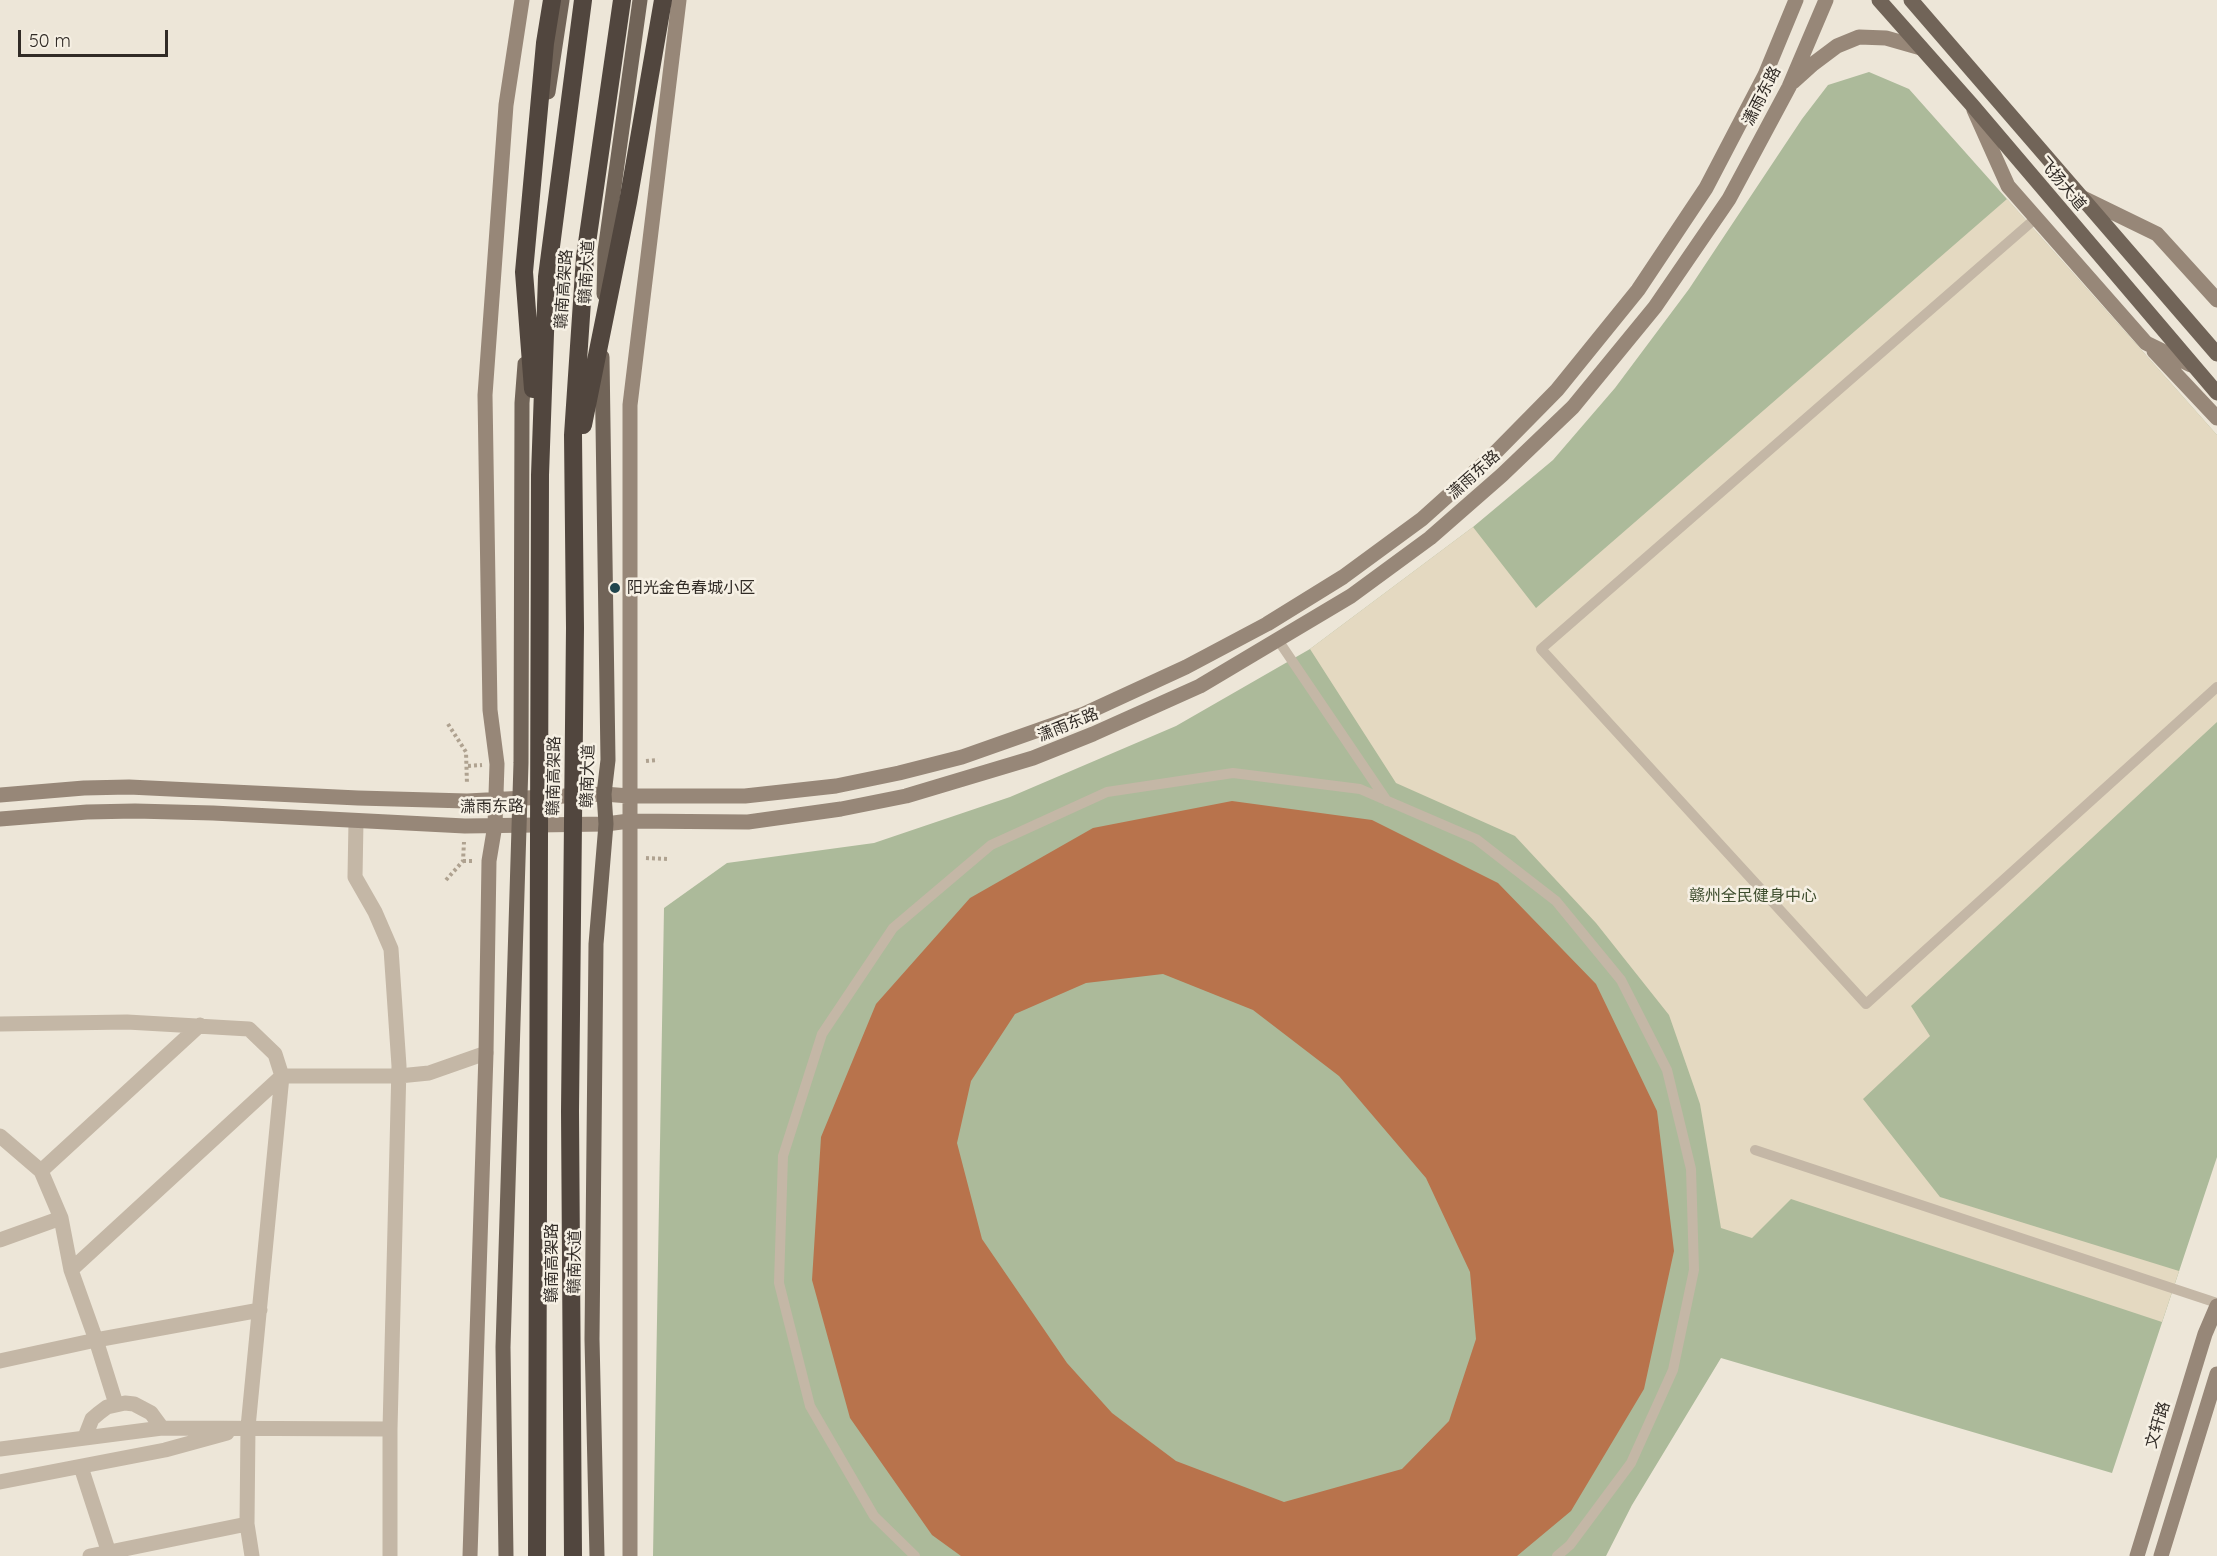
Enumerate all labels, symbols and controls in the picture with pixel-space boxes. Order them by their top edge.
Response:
scale bar [21,18,171,56]
text: 50 m [29,29,71,52]
street label: 潇雨东路 [1739,63,1785,129]
street label: 飞扬大道 [2034,153,2090,215]
street label: 赣南大道 [576,240,598,304]
street label: 赣南高架路 [552,248,576,330]
street label: 潇雨东路 [1444,446,1504,504]
place label: 阳光金色春城小区 [627,578,755,598]
marker: 阳光金色春城小区 [608,581,622,595]
street label: 潇雨东路 [1035,704,1101,746]
street label: 赣南高架路 [544,736,564,816]
street label: 赣南大道 [577,744,599,808]
street label: 潇雨东路 [460,797,524,817]
park label: 赣州全民健身中心 [1689,886,1817,906]
street label: 赣南高架路 [542,1223,562,1303]
street label: 赣南大道 [565,1230,585,1294]
street label: 文轩路 [2142,1399,2174,1451]

